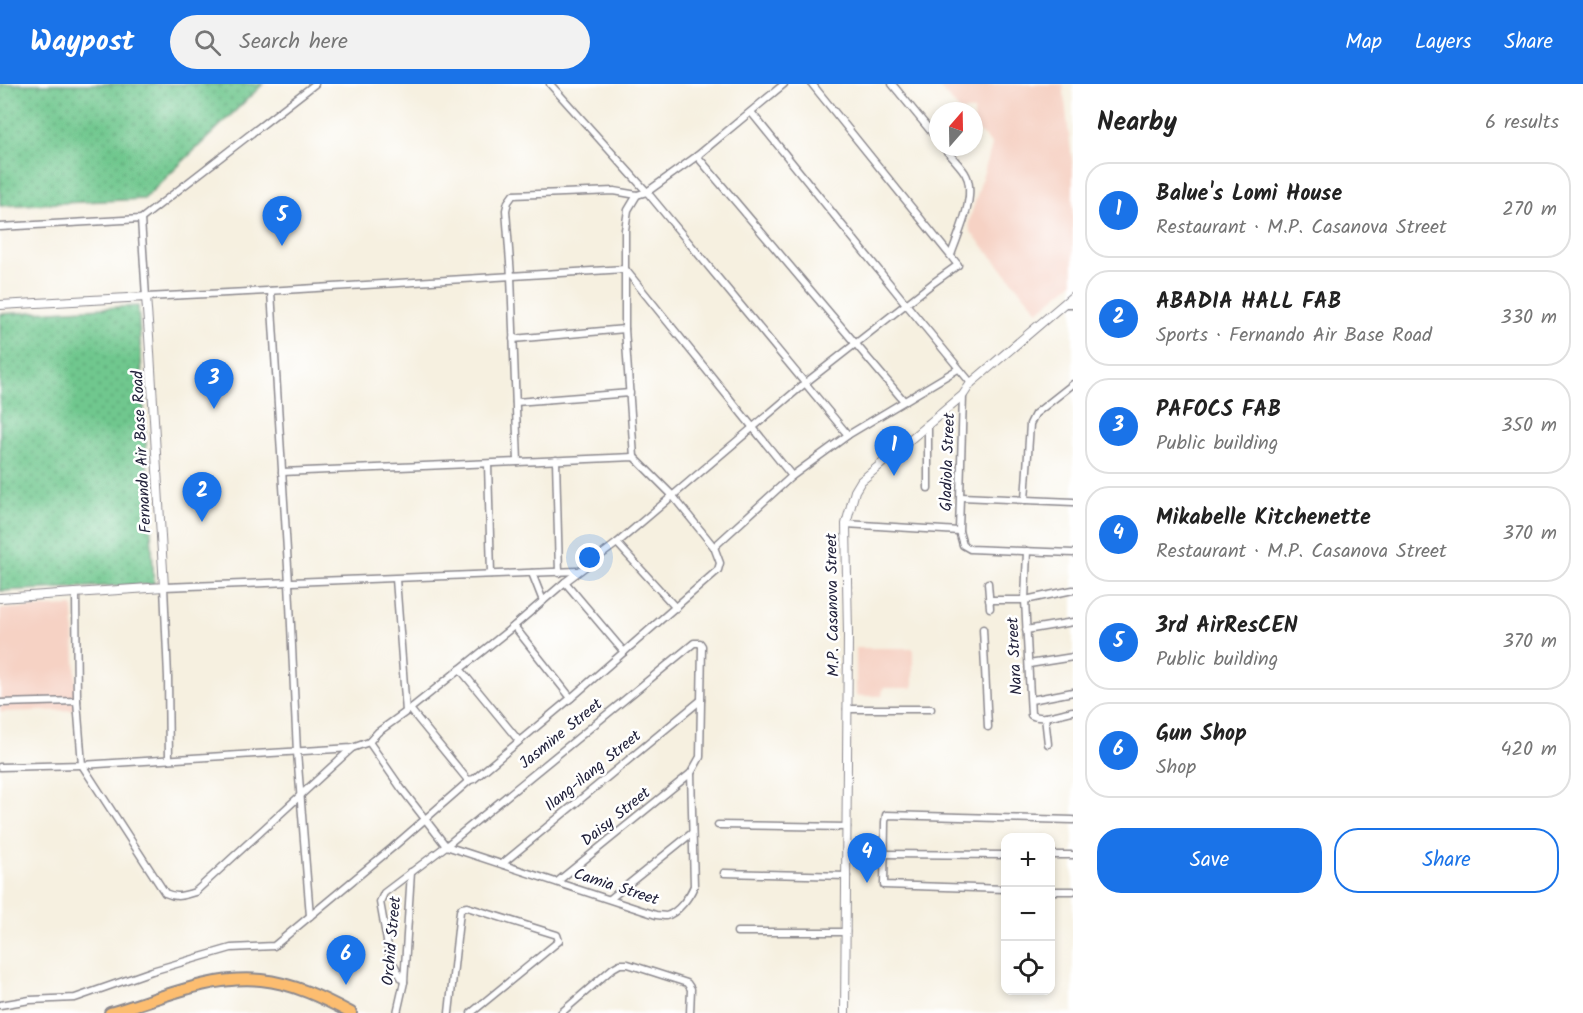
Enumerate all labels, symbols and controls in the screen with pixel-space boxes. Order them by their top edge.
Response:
search box [170,15,590,69]
text: Waypost [30,20,134,65]
text: Search here [239,25,348,60]
icon: search [191,26,224,59]
text: Map [1345,26,1382,59]
text: Layers [1415,26,1471,59]
text: Share [1504,26,1553,59]
north arrow [929,102,983,156]
text: Nearby [1097,102,1177,144]
text: 6 results [1485,107,1559,139]
text: Balue's Lomi House [1156,177,1342,212]
text: 1 [1115,194,1122,226]
text: 270 m [1502,194,1557,226]
pin: 5 [262,196,302,246]
text: Restaurant · M.P. Casanova Street [1156,212,1447,244]
text: ABADIA HALL FAB [1156,285,1341,320]
text: 2 [1113,302,1124,334]
text: 330 m [1500,302,1557,334]
text: Sports · Fernando Air Base Road [1156,320,1432,352]
pin: 3 [194,360,234,409]
street label: Fernando Air Base Road [125,369,159,534]
text: PAFOCS FAB [1156,393,1281,428]
text: 3 [1113,410,1124,442]
text: 350 m [1501,410,1557,442]
street label: Gladiola Street [934,411,962,512]
pin: 1 [874,426,914,476]
text: Public building [1156,428,1278,460]
pin: 2 [182,472,222,522]
text: Mikabelle Kitchenette [1156,501,1371,536]
text: 4 [1113,518,1124,550]
text: 370 m [1502,518,1557,550]
street label: M.P. Casanova Street [819,532,847,677]
text: Restaurant · M.P. Casanova Street [1156,536,1447,568]
your location [575,543,604,572]
text: 3rd AirResCEN [1156,609,1298,644]
street label: Nara Street [1000,616,1030,696]
text: 5 [1113,626,1124,658]
text: 370 m [1502,626,1557,658]
text: Public building [1156,644,1278,676]
street label: Jasmine Street [514,692,609,776]
text: Gun Shop [1156,717,1247,752]
street label: Ilang-ilang Street [539,724,647,818]
text: 6 [1113,734,1124,766]
text: 420 m [1500,734,1557,766]
text: Shop [1156,752,1196,784]
street label: Daisy Street [576,781,657,853]
button: Save [1097,828,1322,893]
button: Share [1334,828,1559,893]
map controls [1001,833,1055,995]
button: + [1001,833,1055,887]
pin: 4 [848,834,886,883]
street label: Camia Street [570,861,663,913]
button: − [1001,887,1055,941]
street label: Orchid Street [376,894,408,987]
pin: 6 [326,936,366,985]
button: locate [1001,941,1055,995]

